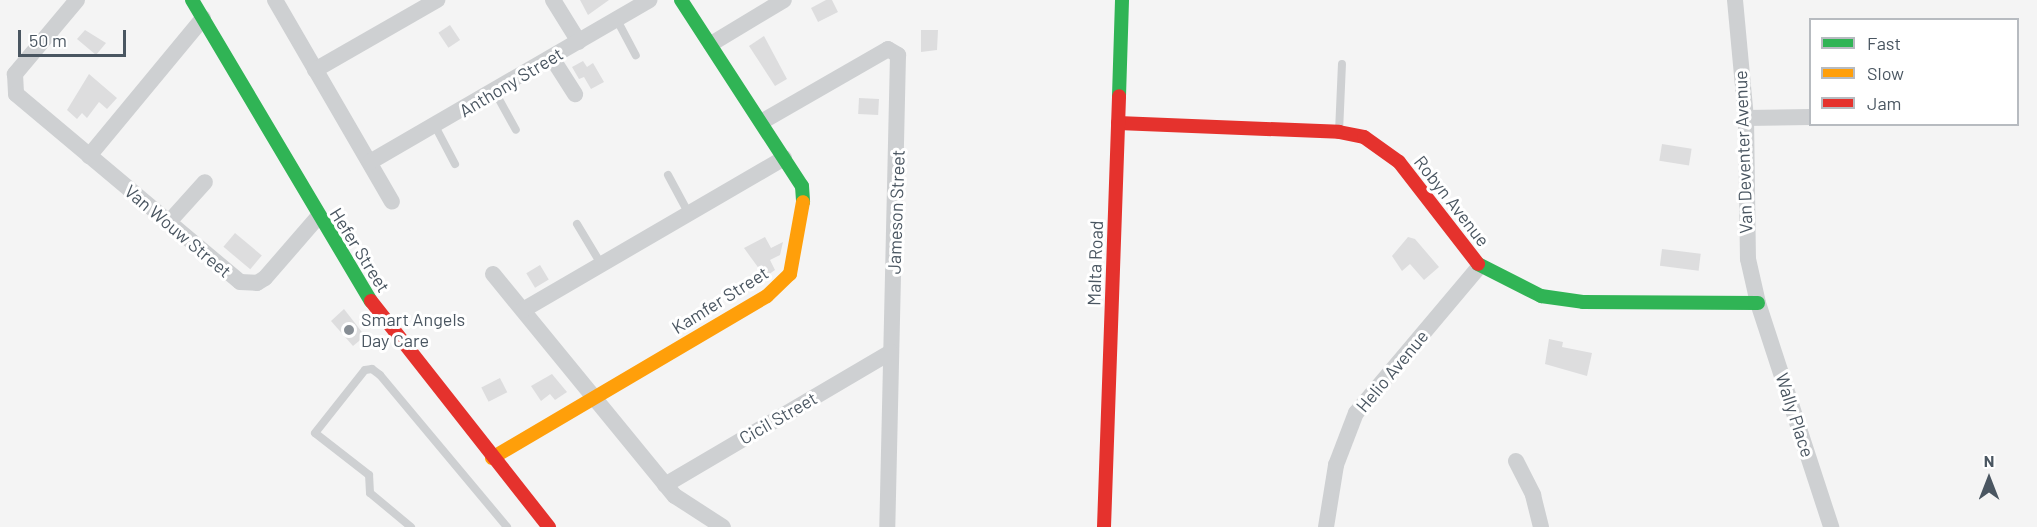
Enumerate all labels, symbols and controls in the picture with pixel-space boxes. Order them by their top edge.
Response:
scale bar [21,18,129,56]
legend [1809,18,2019,126]
text: 50 m [29,29,67,51]
text: Fast [1867,32,1901,54]
street label: Anthony Street [455,43,567,121]
text: Slow [1867,62,1904,84]
street label: Van Deventer Avenue [1729,70,1757,234]
text: Jam [1867,92,1901,114]
street label: Jameson Street [883,149,909,275]
street label: Robyn Avenue [1410,151,1494,251]
street label: Van Wouw Street [120,180,236,282]
street label: Hefer Street [325,204,395,296]
street label: Malta Road [1083,220,1107,306]
street label: Kamfer Street [668,262,772,338]
place label: Smart Angels Day Care [361,309,465,352]
marker: Smart Angels Day Care [342,323,356,337]
street label: Helio Avenue [1351,325,1433,417]
street label: Wally Place [1771,370,1819,460]
street label: Cicil Street [735,387,821,449]
north arrow [1959,449,2019,509]
text: N [1984,451,1994,470]

